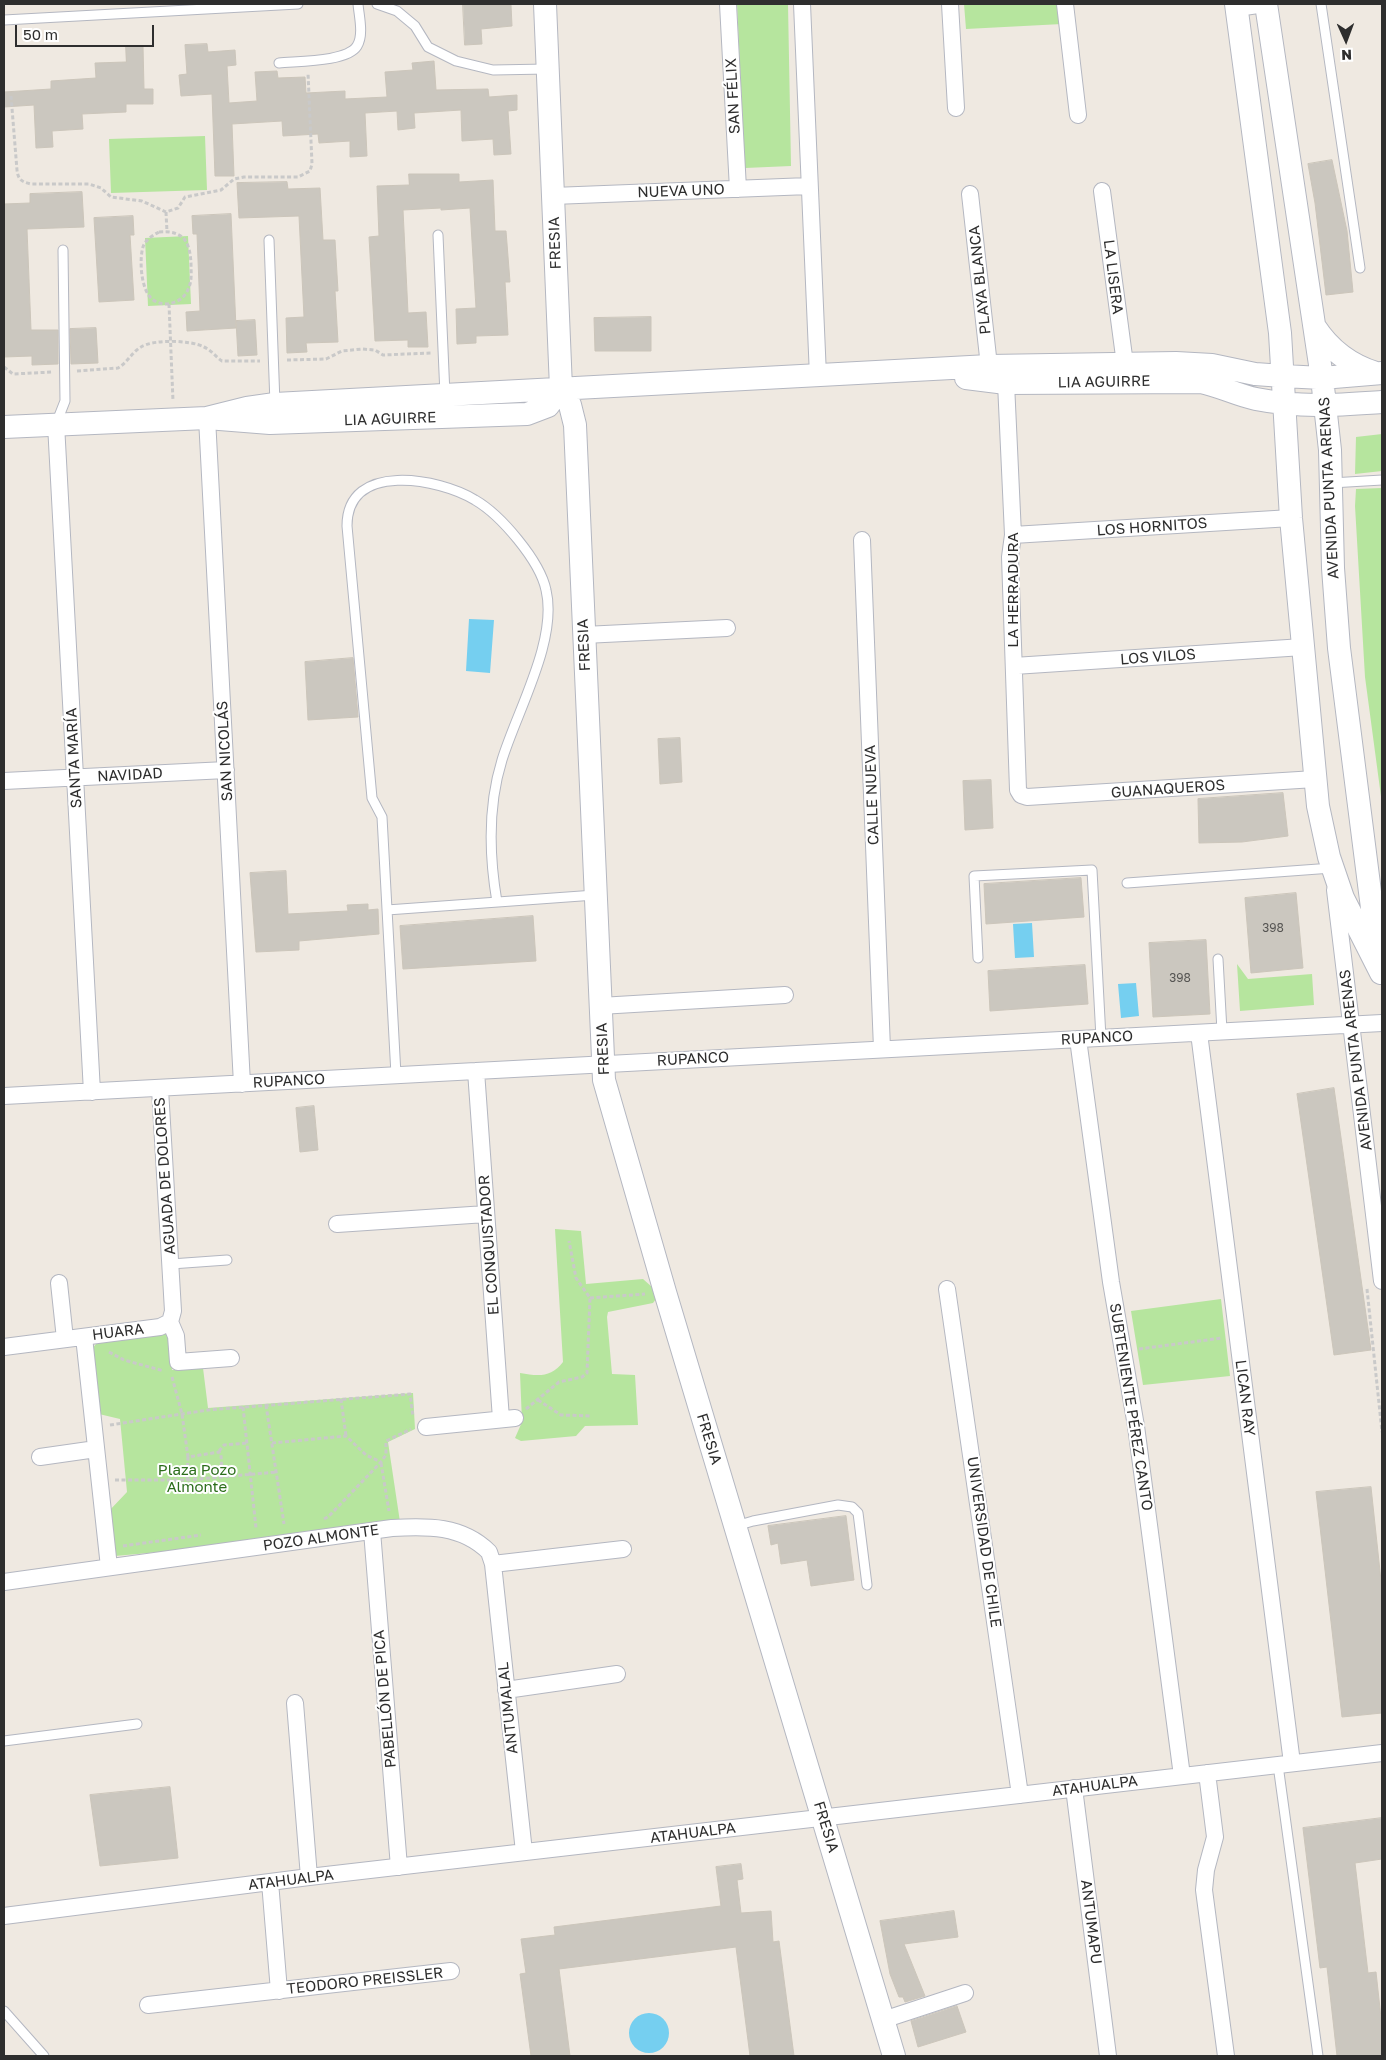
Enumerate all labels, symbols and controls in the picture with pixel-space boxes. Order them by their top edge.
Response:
scale bar [18,15,156,47]
north arrow [1321,15,1371,65]
text: 50 m [23,25,58,43]
text: N [1341,47,1352,64]
street label: SAN FÉLIX [722,58,744,134]
street label: NUEVA UNO [637,180,725,202]
street label: FRESIA [545,216,565,270]
street label: PLAYA BLANCA [965,224,995,336]
street label: LA LISERA [1099,239,1127,315]
street label: LIA AGUIRRE [1058,372,1150,392]
street label: AVENIDA PUNTA ARENAS [1315,396,1343,580]
street label: LIA AGUIRRE [343,408,437,430]
street label: LOS HORNITOS [1096,514,1208,540]
street label: LA HERRADURA [1004,532,1022,648]
street label: FRESIA [574,618,594,672]
street label: LOS VILOS [1120,645,1196,669]
street label: SAN NICOLÁS [213,700,237,802]
street label: SANTA MARÍA [62,707,86,809]
street label: CALLE NUEVA [861,745,883,845]
street label: NAVIDAD [97,764,163,786]
street label: GUANAQUEROS [1110,776,1226,802]
house number: 398 [1262,921,1284,935]
street label: AVENIDA PUNTA ARENAS [1336,968,1376,1152]
house number: 398 [1169,971,1191,985]
street label: FRESIA [593,1022,613,1076]
street label: RUPANCO [1060,1027,1134,1049]
street label: RUPANCO [656,1048,730,1070]
street label: RUPANCO [252,1070,326,1092]
street label: AGUADA DE DOLORES [151,1097,179,1255]
street label: EL CONQUISTADOR [475,1174,503,1316]
street label: SUBTENIENTE PÉREZ CANTO [1106,1302,1156,1512]
street label: HUARA [91,1320,145,1344]
street label: LICAN RAY [1231,1359,1259,1437]
street label: FRESIA [693,1411,725,1467]
street label: UNIVERSIDAD DE CHILE [963,1455,1005,1629]
park label: Plaza Pozo Almonte [158,1461,236,1496]
street label: POZO ALMONTE [262,1521,380,1555]
street label: PABELLÓN DE PICA [370,1629,400,1769]
street label: ANTUMALAL [494,1661,522,1755]
street label: ATAHUALPA [1051,1772,1139,1800]
street label: FRESIA [810,1799,842,1855]
street label: ATAHUALPA [649,1819,737,1847]
street label: ATAHUALPA [247,1866,335,1894]
street label: ANTUMAPU [1077,1879,1105,1965]
street label: TEODORO PREISSLER [286,1964,444,1998]

